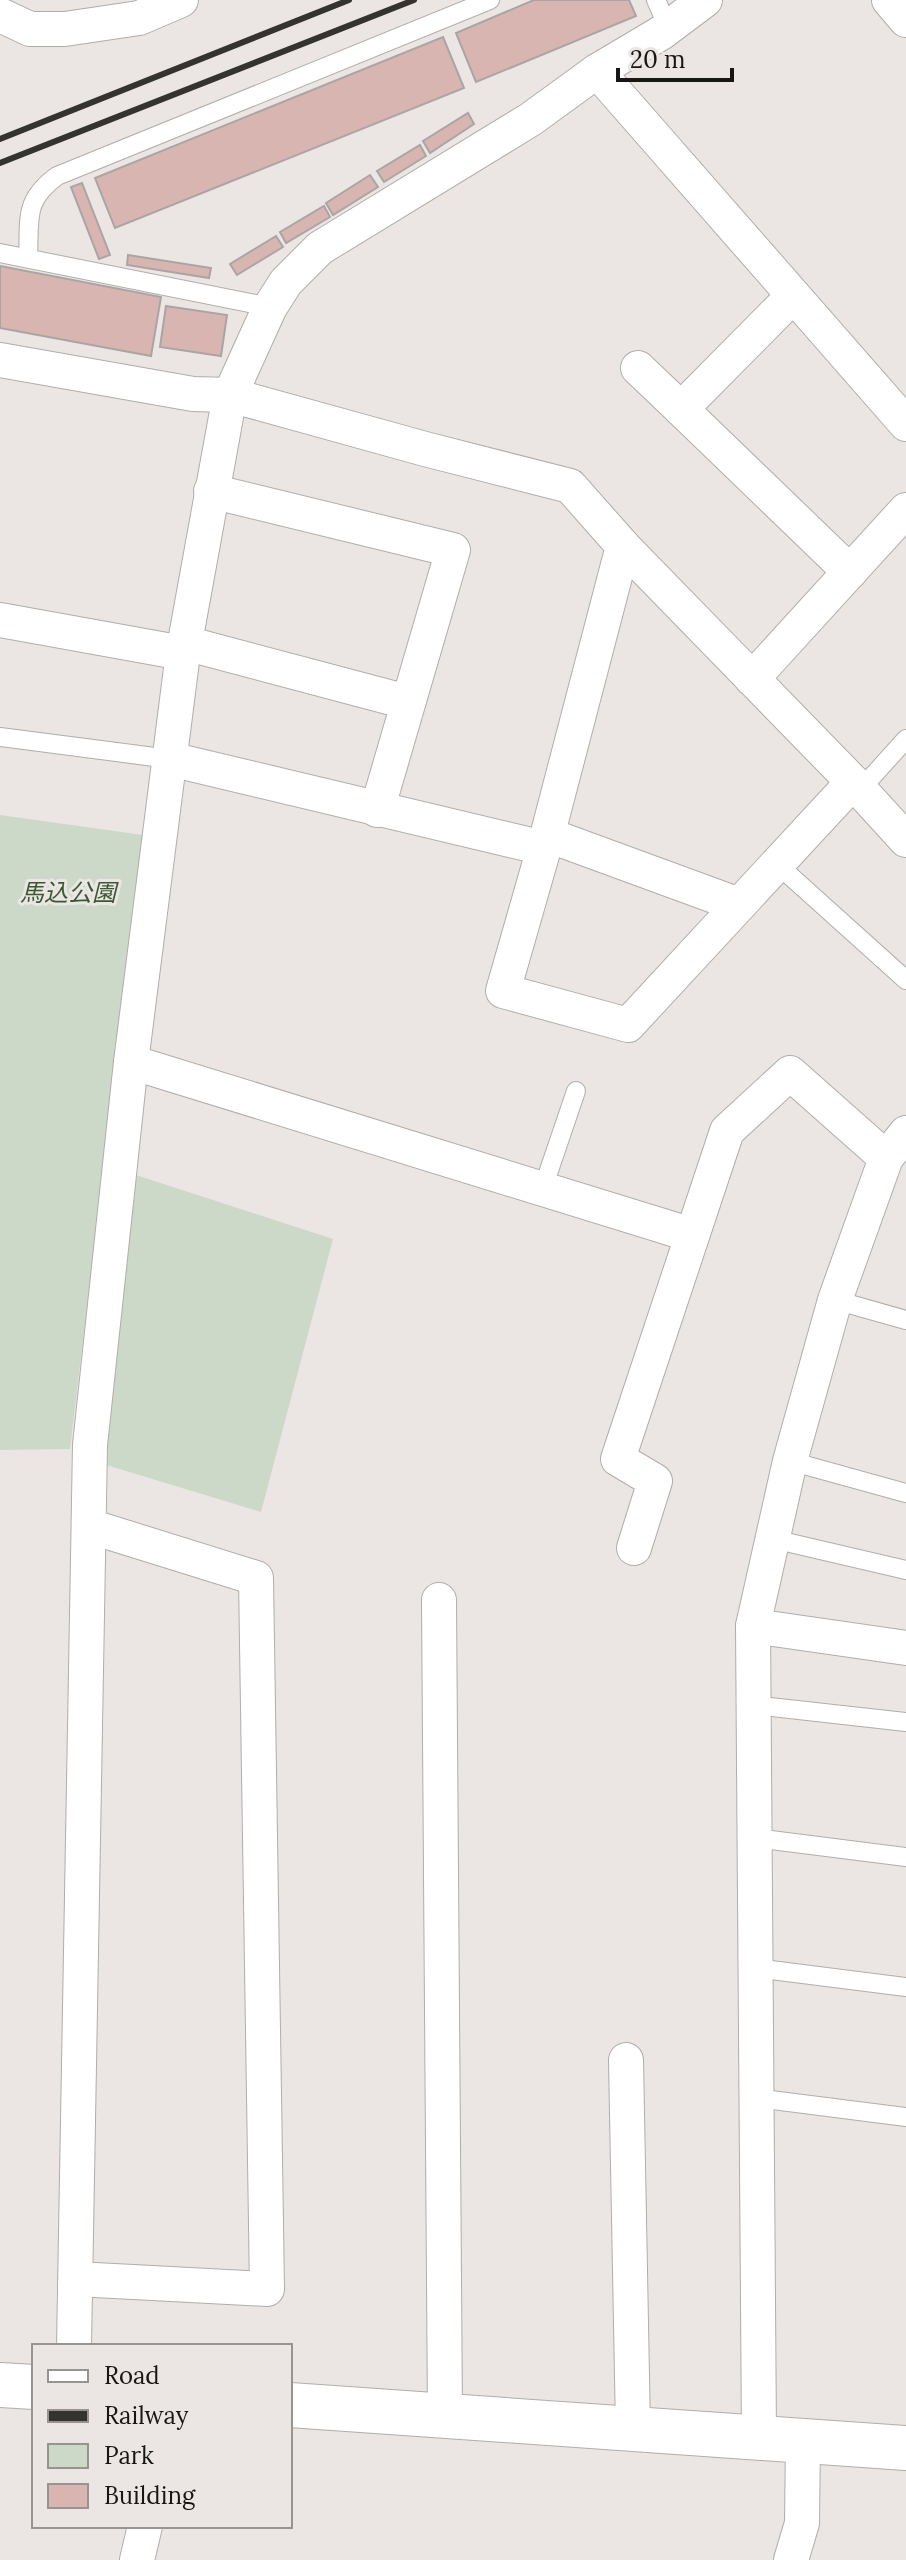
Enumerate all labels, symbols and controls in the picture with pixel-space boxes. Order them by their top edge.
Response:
scale bar [618,32,732,82]
text: 20 m [630,44,686,75]
park label: 馬込公園 [20,877,119,908]
legend [32,2344,292,2528]
text: Road [104,2360,160,2391]
text: Railway [104,2400,189,2431]
text: Park [104,2440,154,2471]
text: Building [104,2480,196,2511]

